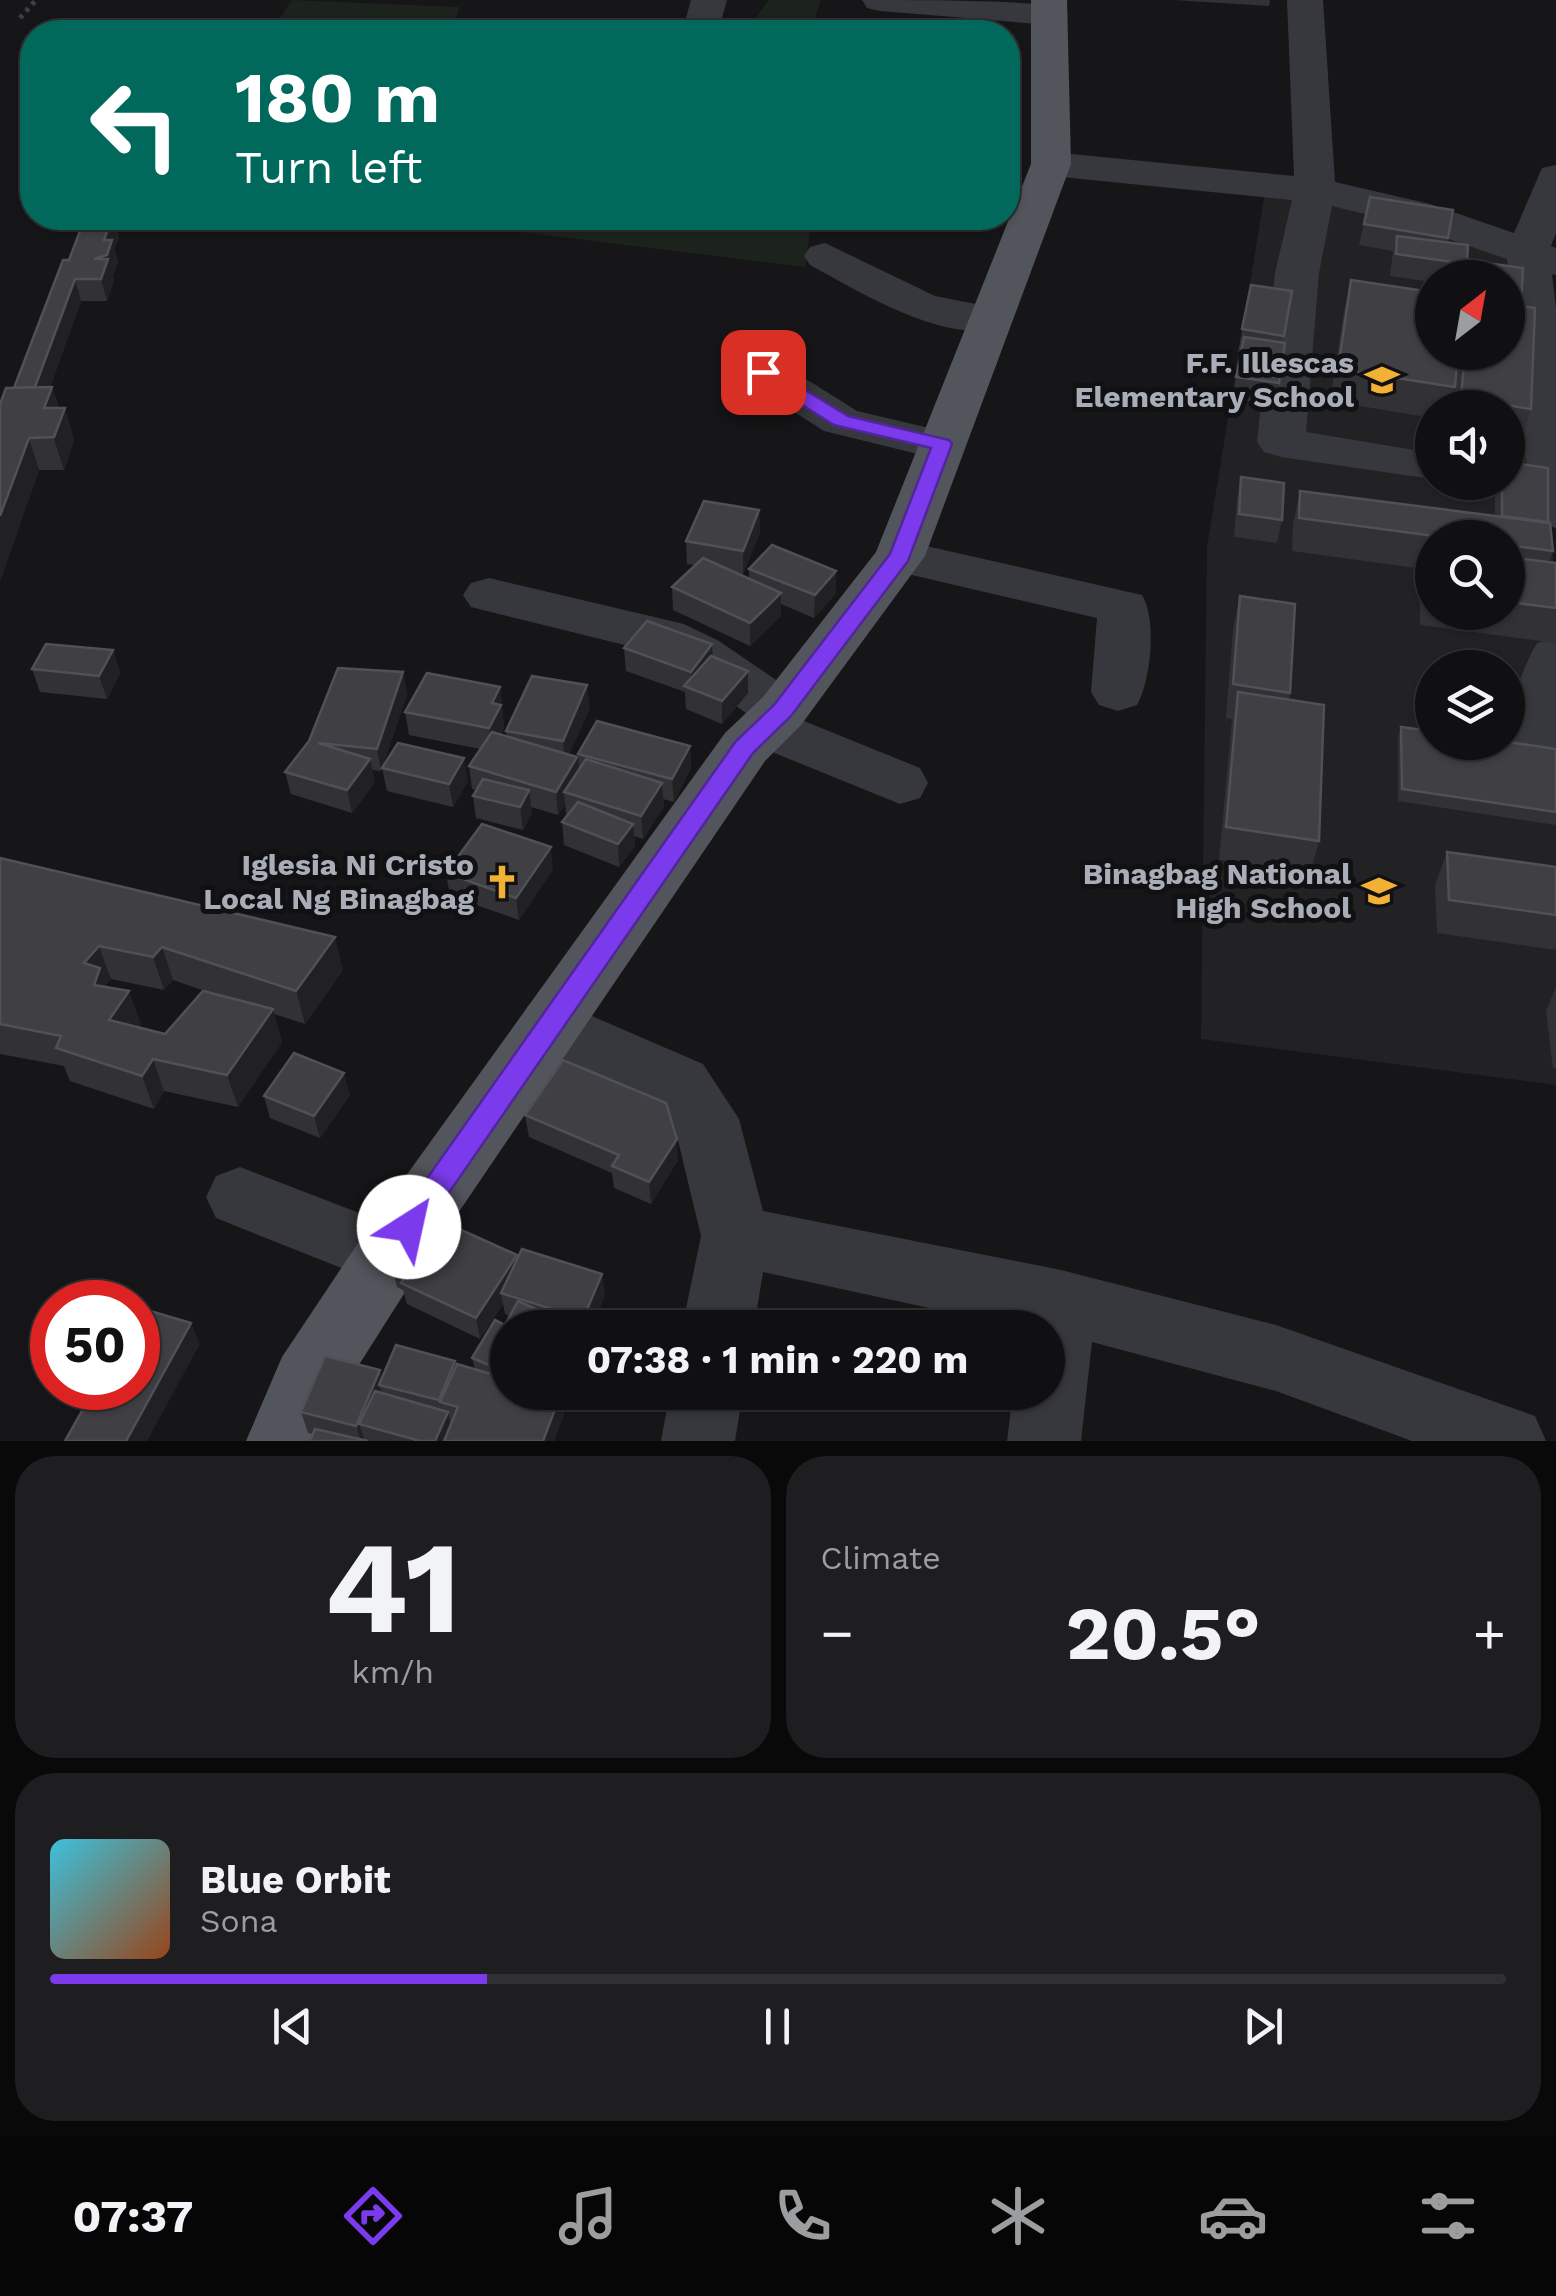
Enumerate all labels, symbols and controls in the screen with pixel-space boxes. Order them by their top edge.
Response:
text: 180 m [235,57,440,139]
icon: left [70,60,200,190]
text: Turn left [235,141,422,194]
north arrow [1415,260,1525,370]
map controls [1415,260,1525,760]
pin [721,330,806,415]
icon: arrive [736,345,791,400]
place label: F.F. Illescas Elementary School [1075,345,1354,414]
school or university icon: F.F. Illescas Elementary School [1363,361,1401,399]
button: sound [1415,390,1525,500]
button: search [1415,520,1525,630]
button: layers [1415,650,1525,760]
place label: Iglesia Ni Cristo Local Ng Binagbag [203,847,474,916]
place label: Binagbag National High School [1083,856,1351,925]
church icon: Iglesia Ni Cristo Local Ng Binagbag [483,863,521,901]
school or university icon: Binagbag National High School [1360,872,1398,910]
position arrow [357,1175,461,1279]
speed limit sign: 50 [30,1280,160,1410]
text: 07:38 · 1 min · 220 m [587,1338,968,1382]
text: 41 [324,1511,461,1664]
text: Climate [821,1539,941,1577]
text: 20.5° [1066,1589,1261,1677]
text: − [821,1601,854,1665]
text: + [1473,1601,1506,1665]
text: km/h [352,1653,434,1691]
text: Blue Orbit [200,1858,391,1902]
text: Sona [200,1902,278,1940]
icon: previous [265,1999,320,2054]
icon: pause [750,1999,805,2054]
icon: next [1236,1999,1291,2054]
icon: directions [338,2181,408,2251]
icon: music [553,2181,623,2251]
icon: phone [768,2181,838,2251]
icon: climate [983,2181,1053,2251]
icon: car [1198,2181,1268,2251]
icon: filters [1413,2181,1483,2251]
text: 07:37 [73,2190,193,2243]

